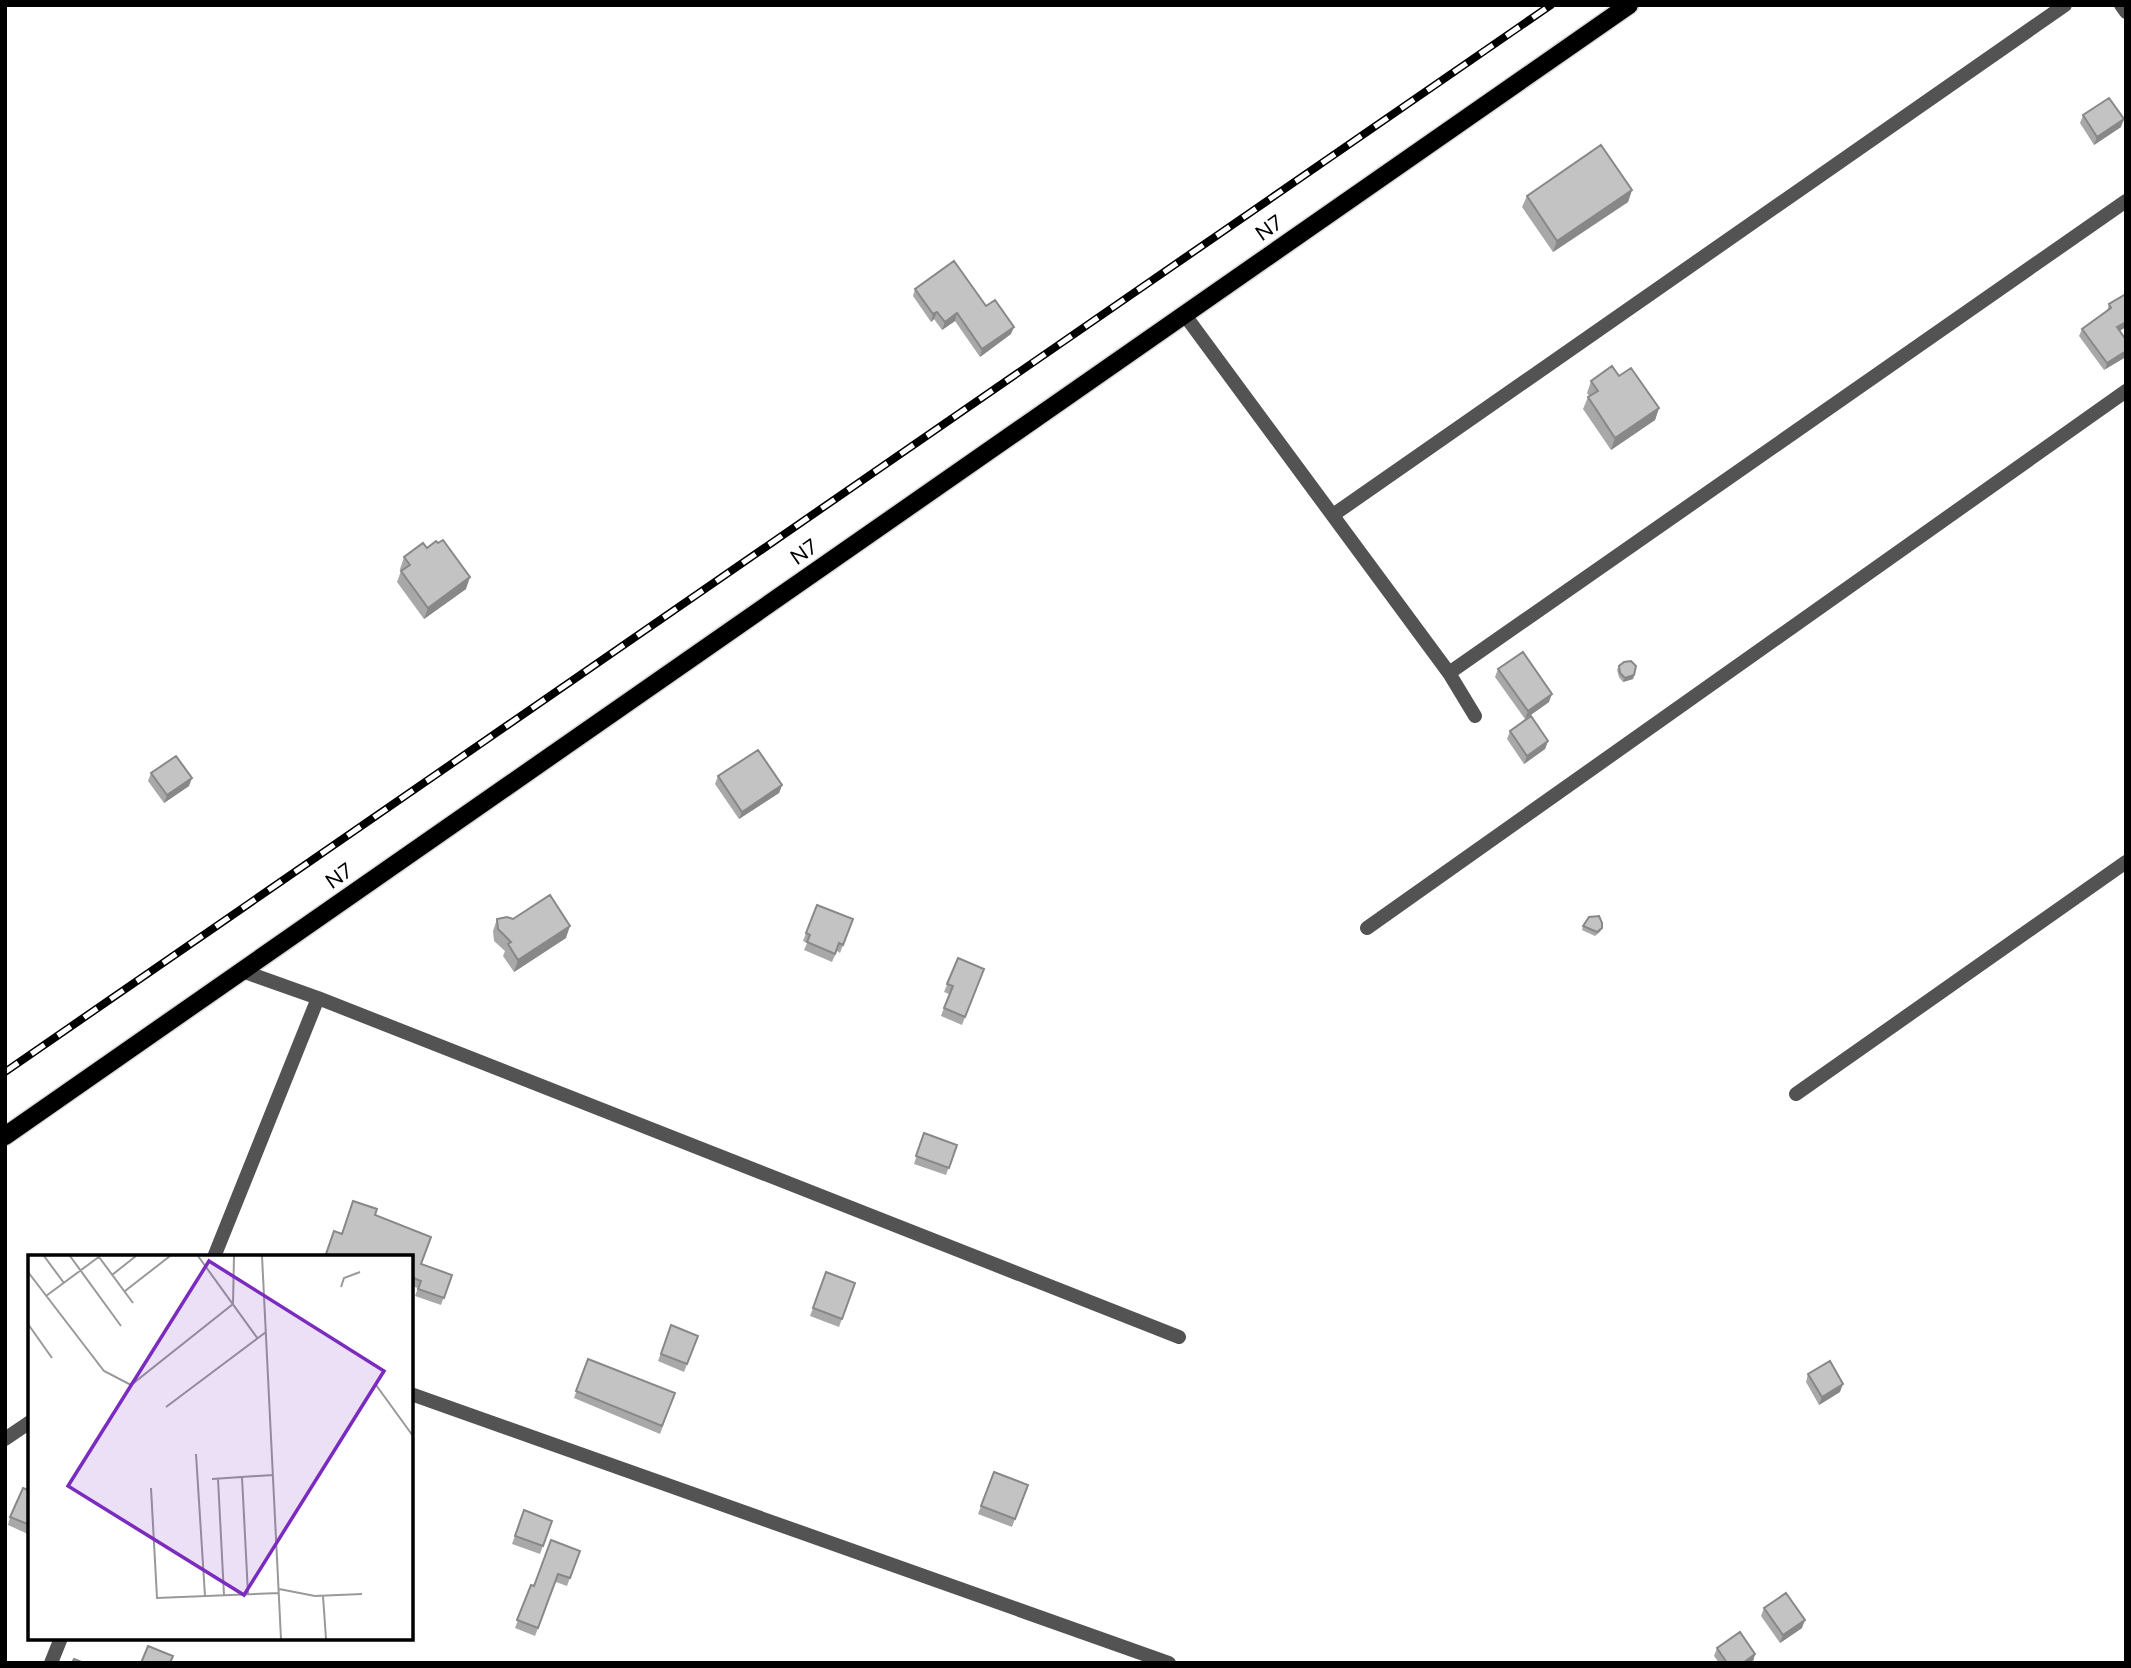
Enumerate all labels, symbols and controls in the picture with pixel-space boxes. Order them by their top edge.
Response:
street label: N7 [1250,209,1287,246]
street label: N7 [785,533,822,570]
street label: N7 [320,857,357,894]
inset map [28,1255,413,1640]

